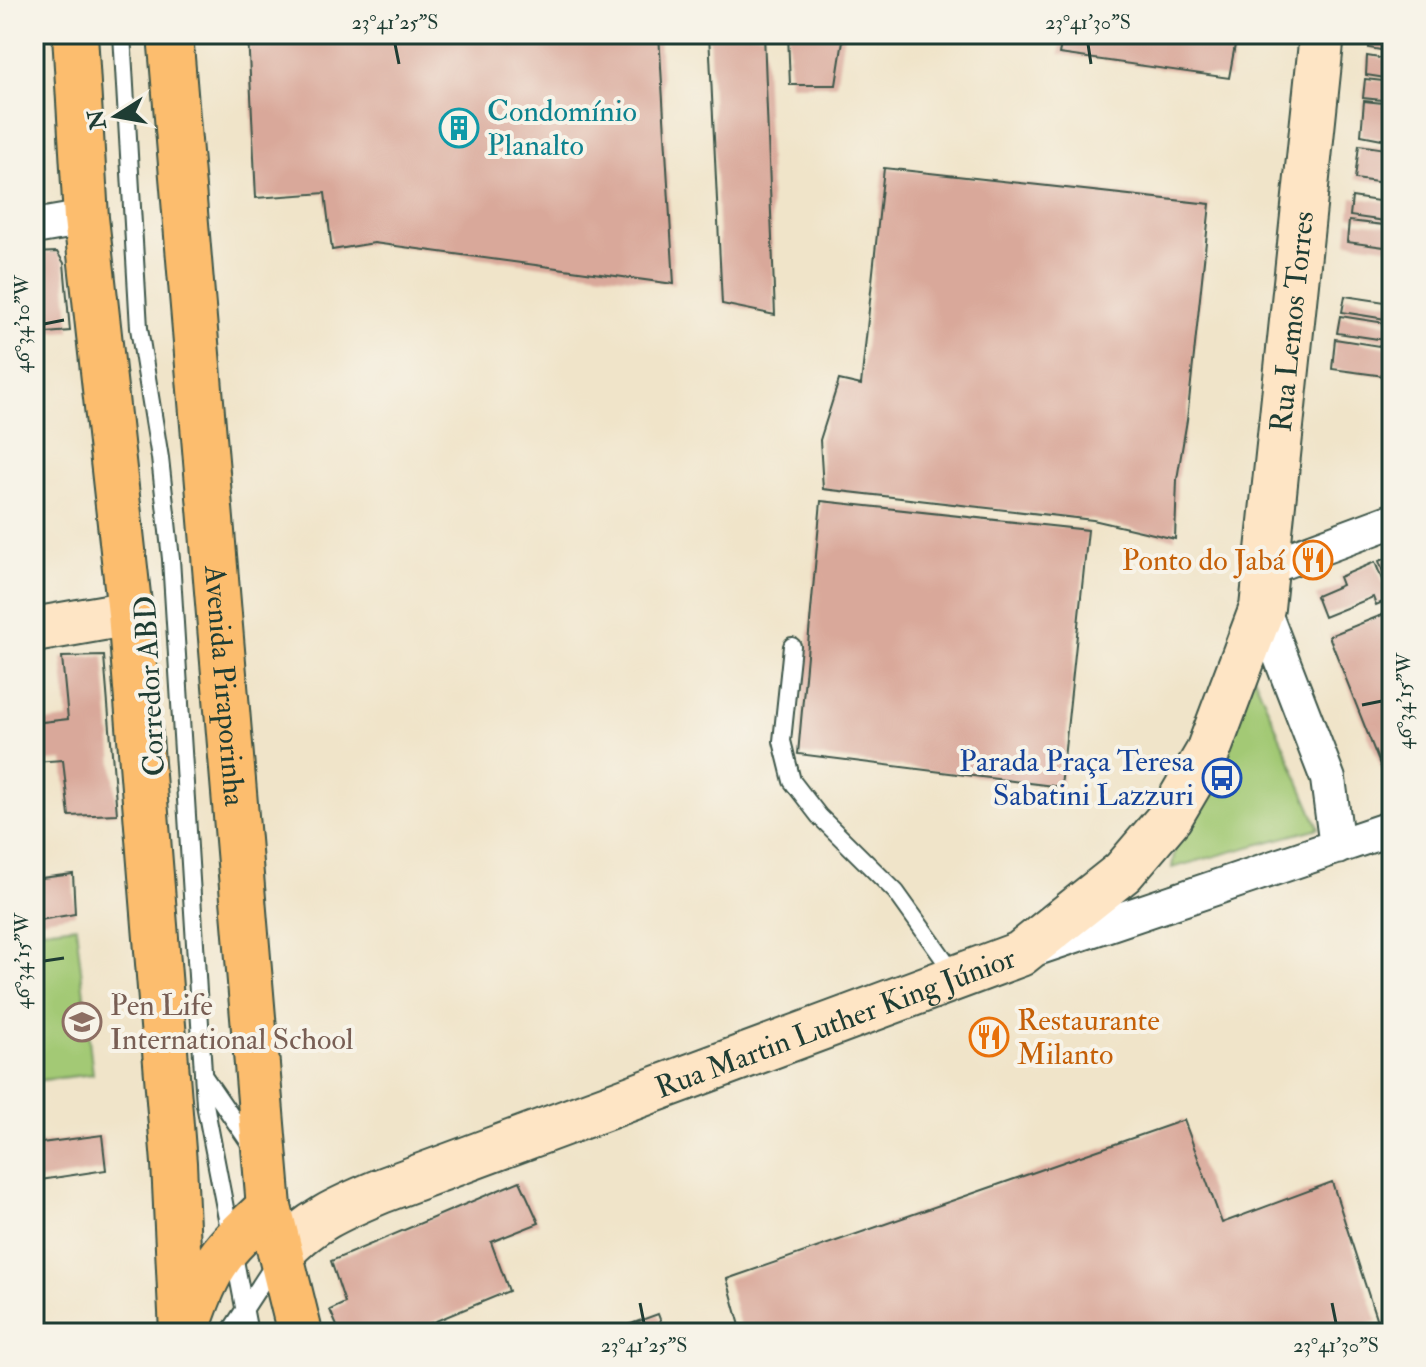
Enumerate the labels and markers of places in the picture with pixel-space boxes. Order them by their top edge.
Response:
place label: Condomínio Planalto [487,93,637,164]
building icon: Condomínio Planalto [438,107,480,149]
restaurant icon: Ponto do Jabá [1292,539,1334,581]
place label: Ponto do Jabá [1122,542,1286,579]
place label: Parada Praça Teresa Sabatini Lazzuri [959,743,1195,814]
bus stop icon: Parada Praça Teresa Sabatini Lazzuri [1201,757,1243,799]
place label: Pen Life International School [110,987,354,1058]
school or university icon: Pen Life International School [61,1001,103,1043]
place label: Restaurante Milanto [1017,1002,1160,1073]
restaurant icon: Restaurante Milanto [968,1016,1010,1058]

